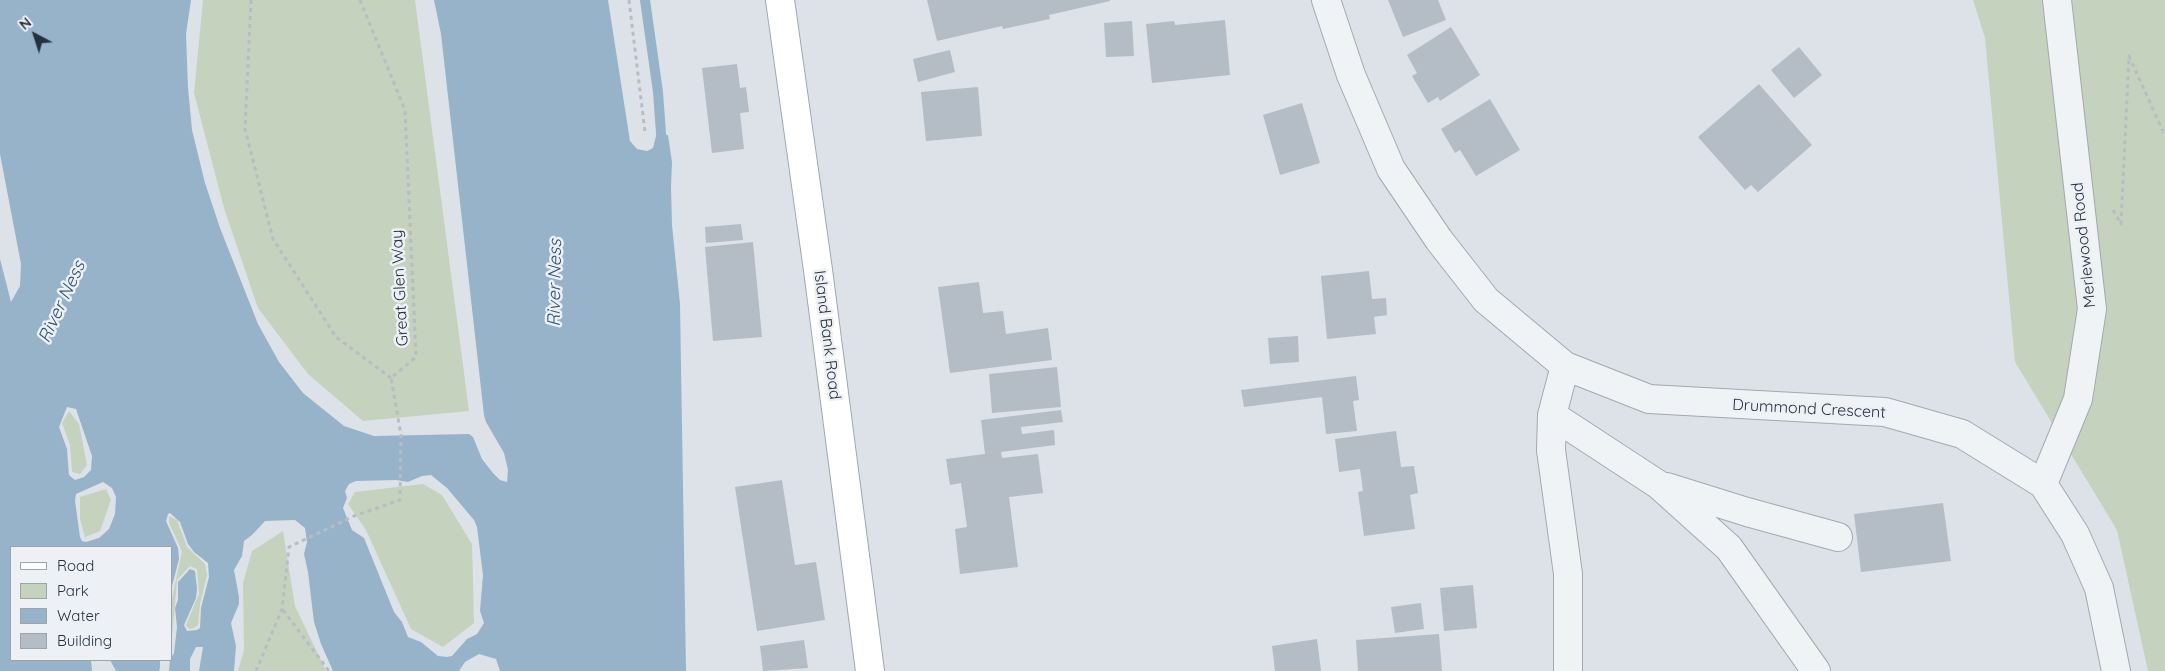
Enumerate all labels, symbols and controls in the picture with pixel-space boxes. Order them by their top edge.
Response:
north arrow [10,10,60,60]
text: N [16,13,35,34]
street label: Merlewood Road [2068,181,2100,309]
street label: Great Glen Way [387,229,413,347]
water label: River Ness [543,239,567,327]
water label: River Ness [34,258,90,346]
street label: Island Bank Road [810,269,844,401]
street label: Drummond Crescent [1732,395,1886,423]
legend [10,546,172,661]
text: Road [57,556,94,575]
text: Park [57,581,89,600]
text: Water [57,606,100,625]
text: Building [57,631,112,650]

